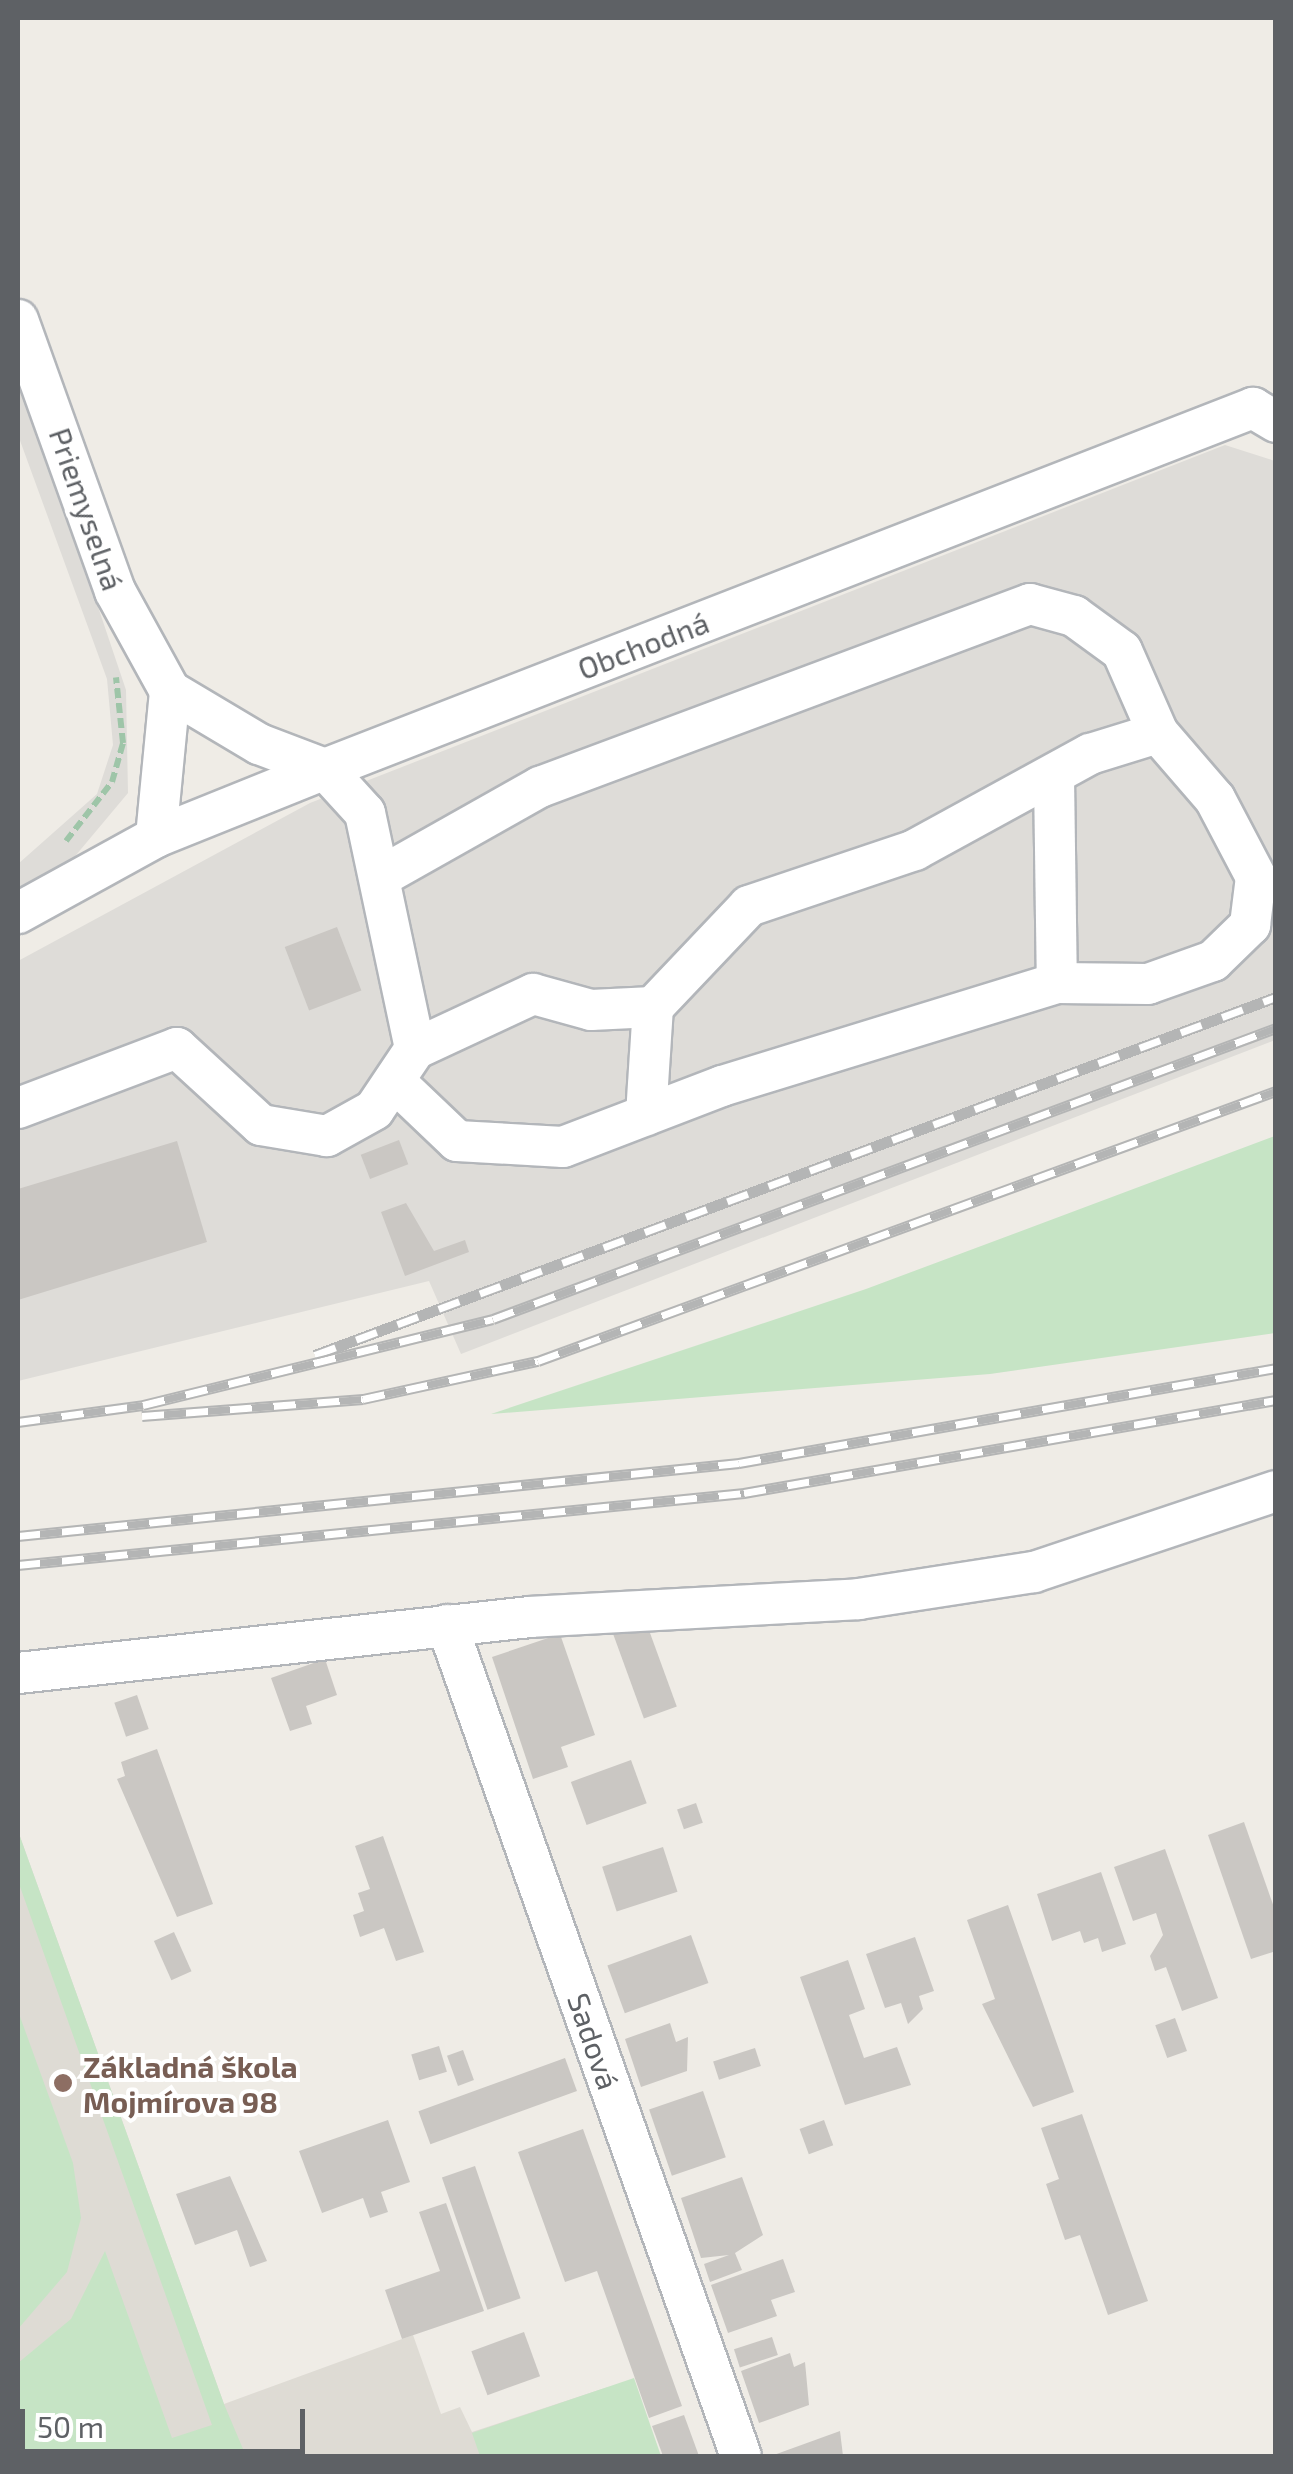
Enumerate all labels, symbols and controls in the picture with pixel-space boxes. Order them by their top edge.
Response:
street label: Priemyselná [42,423,132,595]
street label: Obchodná [572,604,714,686]
street label: Sadová [561,1988,627,2094]
place label: Základná škola Mojmírova 98 [83,2048,298,2118]
marker: Základná škola Mojmírova 98 [52,2072,74,2094]
scale bar [25,2389,310,2451]
text: 50 m [37,2408,104,2444]

